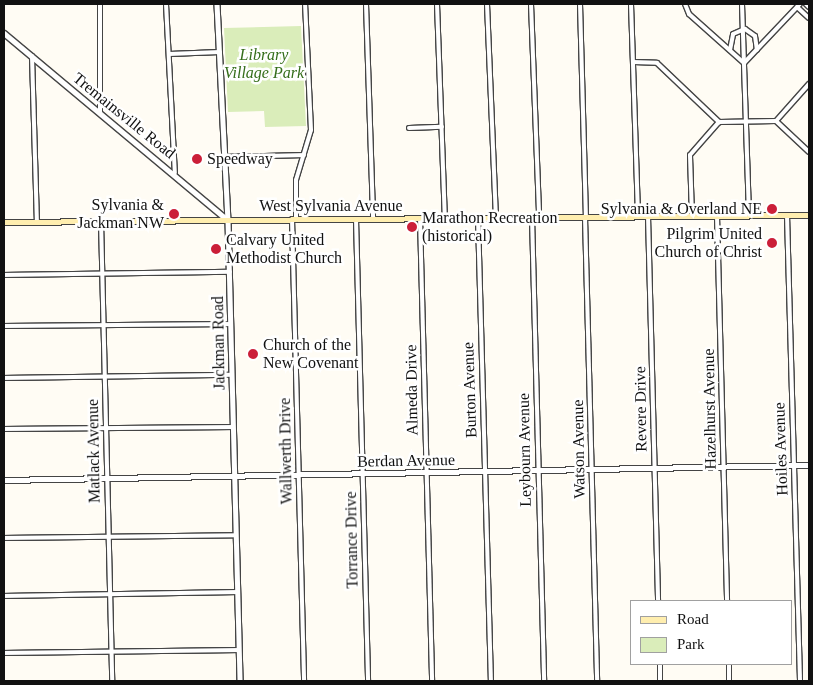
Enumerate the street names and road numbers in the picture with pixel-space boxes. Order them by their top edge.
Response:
street label: Tremainsville Road [69,69,179,163]
street label: West Sylvania Avenue [259,196,403,216]
street label: Jackman Road [209,296,229,390]
street label: Burton Avenue [459,341,481,439]
street label: Almeda Drive [402,344,422,436]
street label: Hazelhurst Avenue [699,348,721,470]
street label: Revere Drive [631,366,651,452]
street label: Leybourn Avenue [514,392,536,508]
street label: Matlack Avenue [83,398,105,504]
street label: Wallwerth Drive [275,398,297,504]
street label: Watson Avenue [569,399,589,499]
street label: Hoiles Avenue [770,402,792,496]
street label: Berdan Avenue [356,451,456,471]
street label: Torrance Drive [342,491,362,589]

